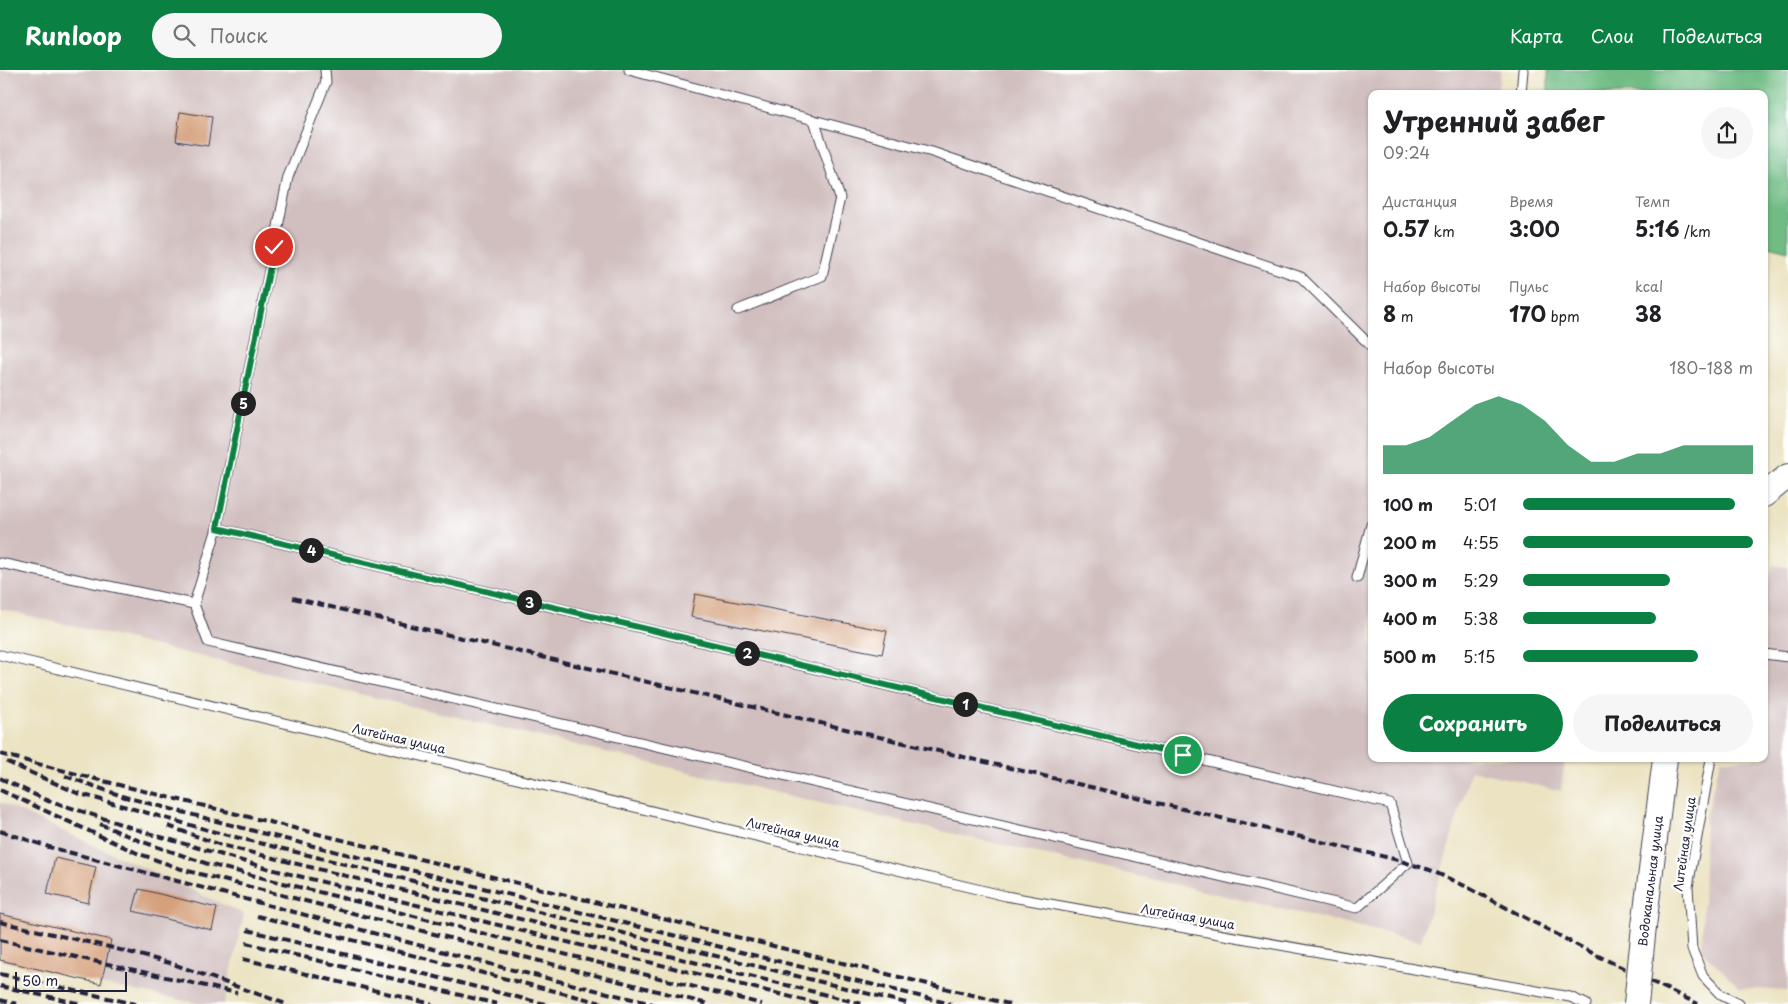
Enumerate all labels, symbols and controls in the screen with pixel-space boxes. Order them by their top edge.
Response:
search box [152,13,502,58]
text: Runloop [25,17,122,53]
icon: search [170,21,198,49]
text: Поиск [210,21,268,49]
text: Карта [1510,22,1563,49]
text: Слои [1591,22,1634,49]
text: Поделиться [1662,22,1763,49]
text: Утренний забег [1383,99,1604,142]
button: share [1701,107,1753,159]
text: 09:24 [1383,140,1430,164]
text: Дистанция [1383,191,1457,212]
text: Время [1509,191,1554,212]
text: Темп [1635,191,1670,212]
text: 0.57 [1383,212,1429,244]
text: 3:00 [1509,212,1560,244]
text: 5:16 [1635,212,1679,244]
text: km [1429,221,1455,242]
text: /km [1679,221,1711,242]
pin [253,226,295,268]
icon: check [260,233,288,261]
text: Набор высоты [1383,276,1481,297]
text: Пульс [1509,276,1549,297]
text: kcal [1635,276,1663,297]
text: 8 [1383,297,1396,329]
text: 170 [1509,297,1546,329]
text: 38 [1635,297,1662,329]
text: m [1396,306,1413,327]
text: bpm [1546,306,1580,327]
text: Набор высоты [1383,355,1495,379]
text: 180–188 m [1669,355,1753,379]
pin: 5 [230,390,256,416]
text: 5 [239,393,248,414]
text: 100 m [1383,492,1433,516]
text: 5:01 [1463,492,1497,516]
text: 200 m [1383,530,1437,554]
text: 4:55 [1463,530,1499,554]
pin: 4 [298,538,324,562]
text: 4 [307,540,316,561]
text: 300 m [1383,568,1437,592]
text: 5:29 [1463,568,1498,592]
pin: 3 [516,590,542,614]
text: 3 [525,592,534,613]
text: 400 m [1383,606,1437,630]
text: 5:38 [1463,606,1498,630]
pin: 2 [734,640,760,666]
text: 2 [743,643,752,664]
text: 500 m [1383,644,1436,668]
text: 5:15 [1463,644,1495,668]
pin: 1 [952,692,978,716]
text: 1 [962,694,969,715]
button: Сохранить [1383,694,1563,752]
button: Поделиться [1573,694,1753,752]
street label: Литейная улица [351,719,448,758]
pin [1162,734,1204,776]
icon: arrive [1169,741,1197,769]
street label: Литейная улица [1668,795,1700,892]
street label: Литейная улица [745,813,842,852]
street label: Водоканальная улица [1633,814,1667,947]
street label: Литейная улица [1140,899,1237,933]
scale bar [15,969,128,992]
text: 50 m [22,970,58,991]

